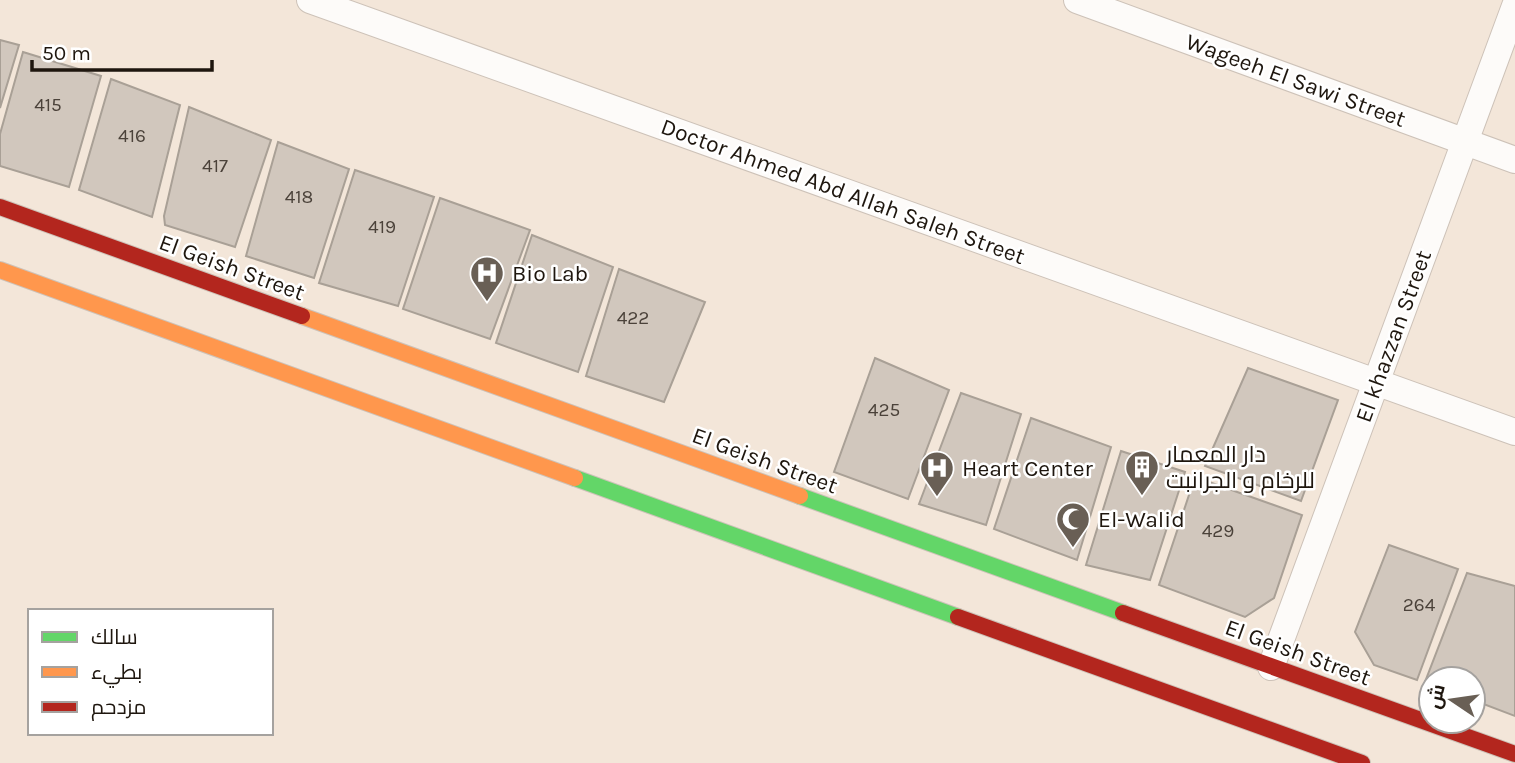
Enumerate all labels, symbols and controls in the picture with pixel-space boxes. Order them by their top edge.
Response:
scale bar [32,28,212,72]
street label: Wageeh El Sawi Street [1182,28,1410,133]
text: 50 m [42,41,91,65]
house number: 415 [34,94,62,116]
street label: Doctor Ahmed Abd Allah Saleh Street [657,113,1029,270]
house number: 416 [118,125,146,147]
house number: 417 [202,155,228,177]
house number: 418 [285,186,313,208]
house number: 419 [368,216,396,238]
street label: El Geish Street [155,229,309,306]
street label: El khazzan Street [1350,246,1437,426]
hospital icon: Bio Lab [468,254,506,303]
place label: Bio Lab [512,260,588,287]
house number: 422 [617,307,649,329]
house number: 425 [868,399,900,421]
street label: El Geish Street [688,422,842,499]
place label: دار المعمار للرخام و الجرانبت [1164,441,1315,496]
building icon: دار المعمار للرخام و الجرانبت [1123,448,1161,497]
hospital icon: Heart Center [918,449,956,498]
place label: Heart Center [962,455,1094,482]
mosque icon: El-Walid [1054,500,1092,549]
place label: El-Walid [1098,506,1185,533]
house number: 429 [1202,520,1234,542]
house number: 264 [1403,594,1436,616]
legend [28,609,273,735]
street label: El Geish Street [1221,614,1375,691]
text: سالك [91,625,138,649]
text: بطيء [91,660,142,688]
north arrow [1417,665,1487,735]
text: ش [1423,682,1450,711]
text: مزدحم [91,695,146,721]

